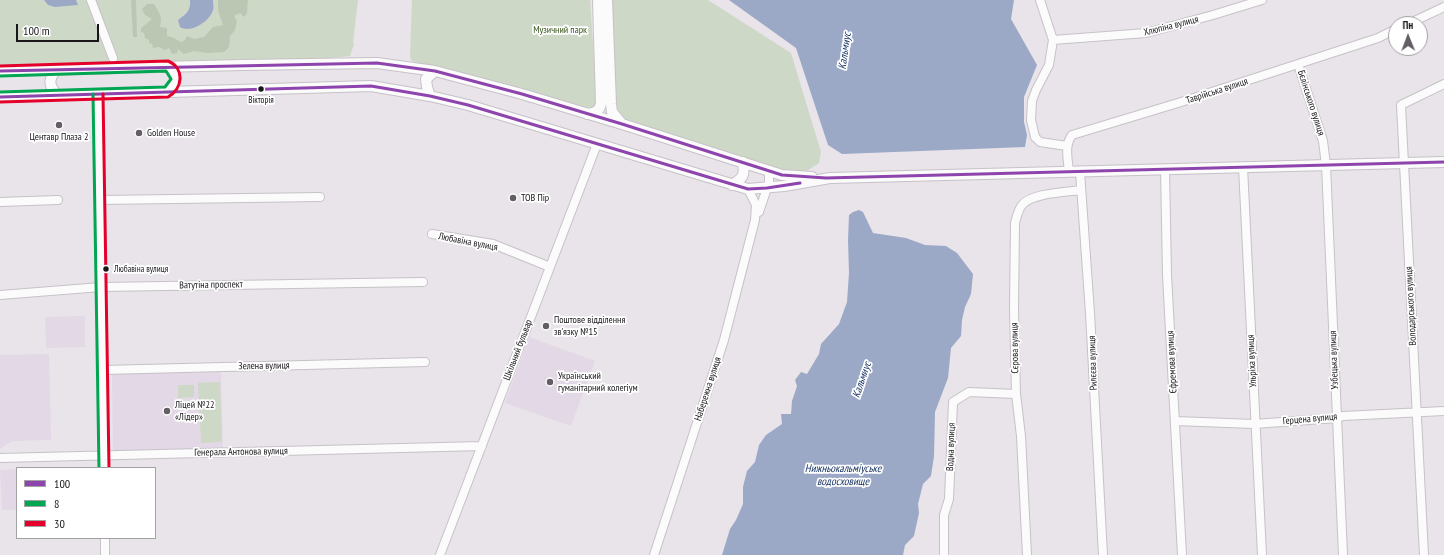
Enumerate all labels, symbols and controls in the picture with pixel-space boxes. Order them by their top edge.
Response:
street label: Хлюпіна вулиця [1142,13,1200,39]
scale bar [18,16,101,42]
north arrow [1388,16,1428,56]
text: Пн [1402,18,1413,32]
text: 100 m [23,23,50,38]
park label: Музичний парк [533,24,587,36]
water label: Кальмиус [836,32,854,70]
street label: Бєлінського вулиця [1295,69,1327,137]
street label: Таврійська вулиця [1185,75,1249,107]
marker: Вікторія [256,84,266,94]
place label: Вікторія [248,95,274,105]
marker: Центавр Плаза 2 [54,120,64,130]
place label: Golden House [147,127,195,139]
marker: Golden House [134,128,144,138]
place label: Центавр Плаза 2 [30,131,88,143]
place label: ТОВ Пір [521,192,549,204]
marker: ТОВ Пір [508,193,518,203]
street label: Любавіна вулиця [437,230,499,254]
marker: Любавіна вулиця [101,264,111,274]
place label: Любавіна вулиця [114,264,168,274]
street label: Володарського вулиця [1403,266,1419,346]
street label: Ватутіна проспект [179,278,243,292]
place label: Поштове відділення зв'язку №15 [554,314,625,338]
street label: Шкільний бульвар [501,318,535,382]
marker: Поштове відділення зв'язку №15 [541,321,551,331]
street label: Сєрова вулиця [1009,322,1021,374]
street label: Єфремова вулиця [1164,330,1180,394]
street label: Узбецька вулиця [1327,330,1341,390]
street label: Ульріха вулиця [1245,334,1259,388]
street label: Рилєєва вулиця [1086,335,1100,391]
street label: Набережна вулиця [692,356,724,422]
street label: Зелена вулиця [238,360,290,372]
water label: Кальмиус [850,360,874,400]
place label: Український гуманітарний колегіум [558,370,638,394]
marker: Український гуманітарний колегіум [545,377,555,387]
place label: Ліцей №22 «Лідер» [175,399,214,422]
marker: Ліцей №22 «Лідер» [162,406,172,416]
street label: Герцена вулиця [1282,411,1338,427]
street label: Водна вулиця [944,423,958,471]
street label: Генерала Антонова вулиця [194,445,288,459]
water label: Нижньокальміуське водосховище [805,462,881,488]
legend [16,467,156,539]
text: 100 [54,476,70,491]
text: 8 [54,496,59,511]
text: 30 [54,516,65,531]

